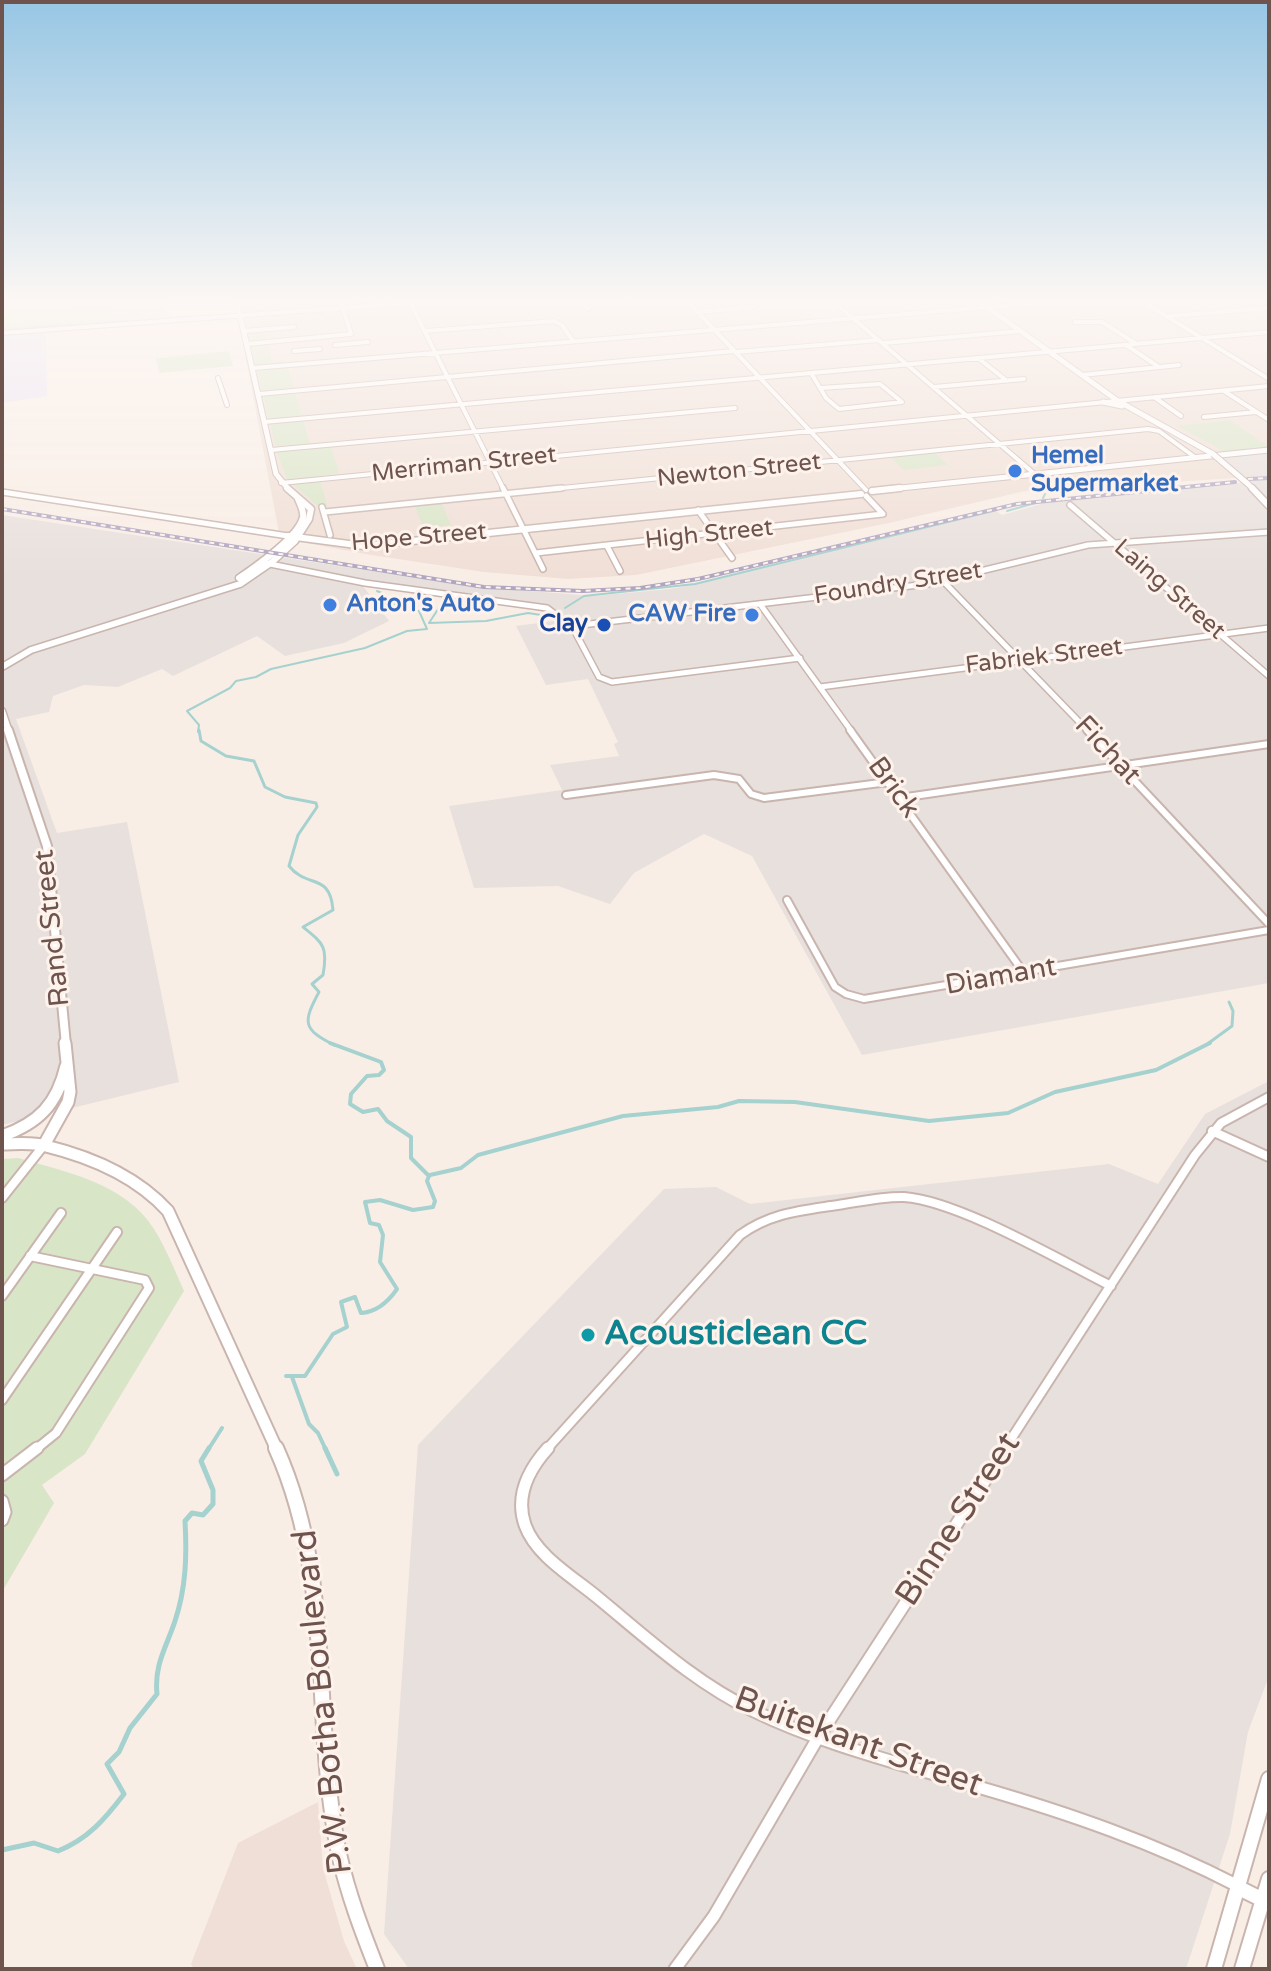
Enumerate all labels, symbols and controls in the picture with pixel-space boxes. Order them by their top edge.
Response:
street label: Merriman Street [370,441,558,489]
place label: Hemel Supermarket [1031,443,1178,499]
street label: Newton Street [655,448,823,494]
marker: Hemel Supermarket [1006,462,1024,480]
street label: High Street [644,514,774,556]
street label: Hope Street [350,518,488,558]
street label: Laing Street [1108,534,1230,646]
street label: Foundry Street [812,557,984,611]
place label: Anton's Auto [346,591,495,619]
marker: Anton's Auto [321,596,339,614]
place label: CAW Fire [628,601,736,629]
marker: CAW Fire [743,606,761,624]
place label: Clay [539,611,588,639]
marker: Clay [595,616,613,634]
street label: Fabriek Street [964,633,1124,681]
street label: Fichat [1067,710,1147,792]
street label: Brick [860,751,926,825]
street label: Rand Street [28,848,78,1008]
street label: Diamant [943,951,1059,1003]
place label: Acousticlean CC [604,1315,867,1355]
marker: Acousticlean CC [579,1326,597,1344]
street label: Binne Street [888,1426,1030,1614]
street label: P.W. Botha Boulevard [286,1528,362,1876]
street label: Buitekant Street [728,1679,988,1807]

